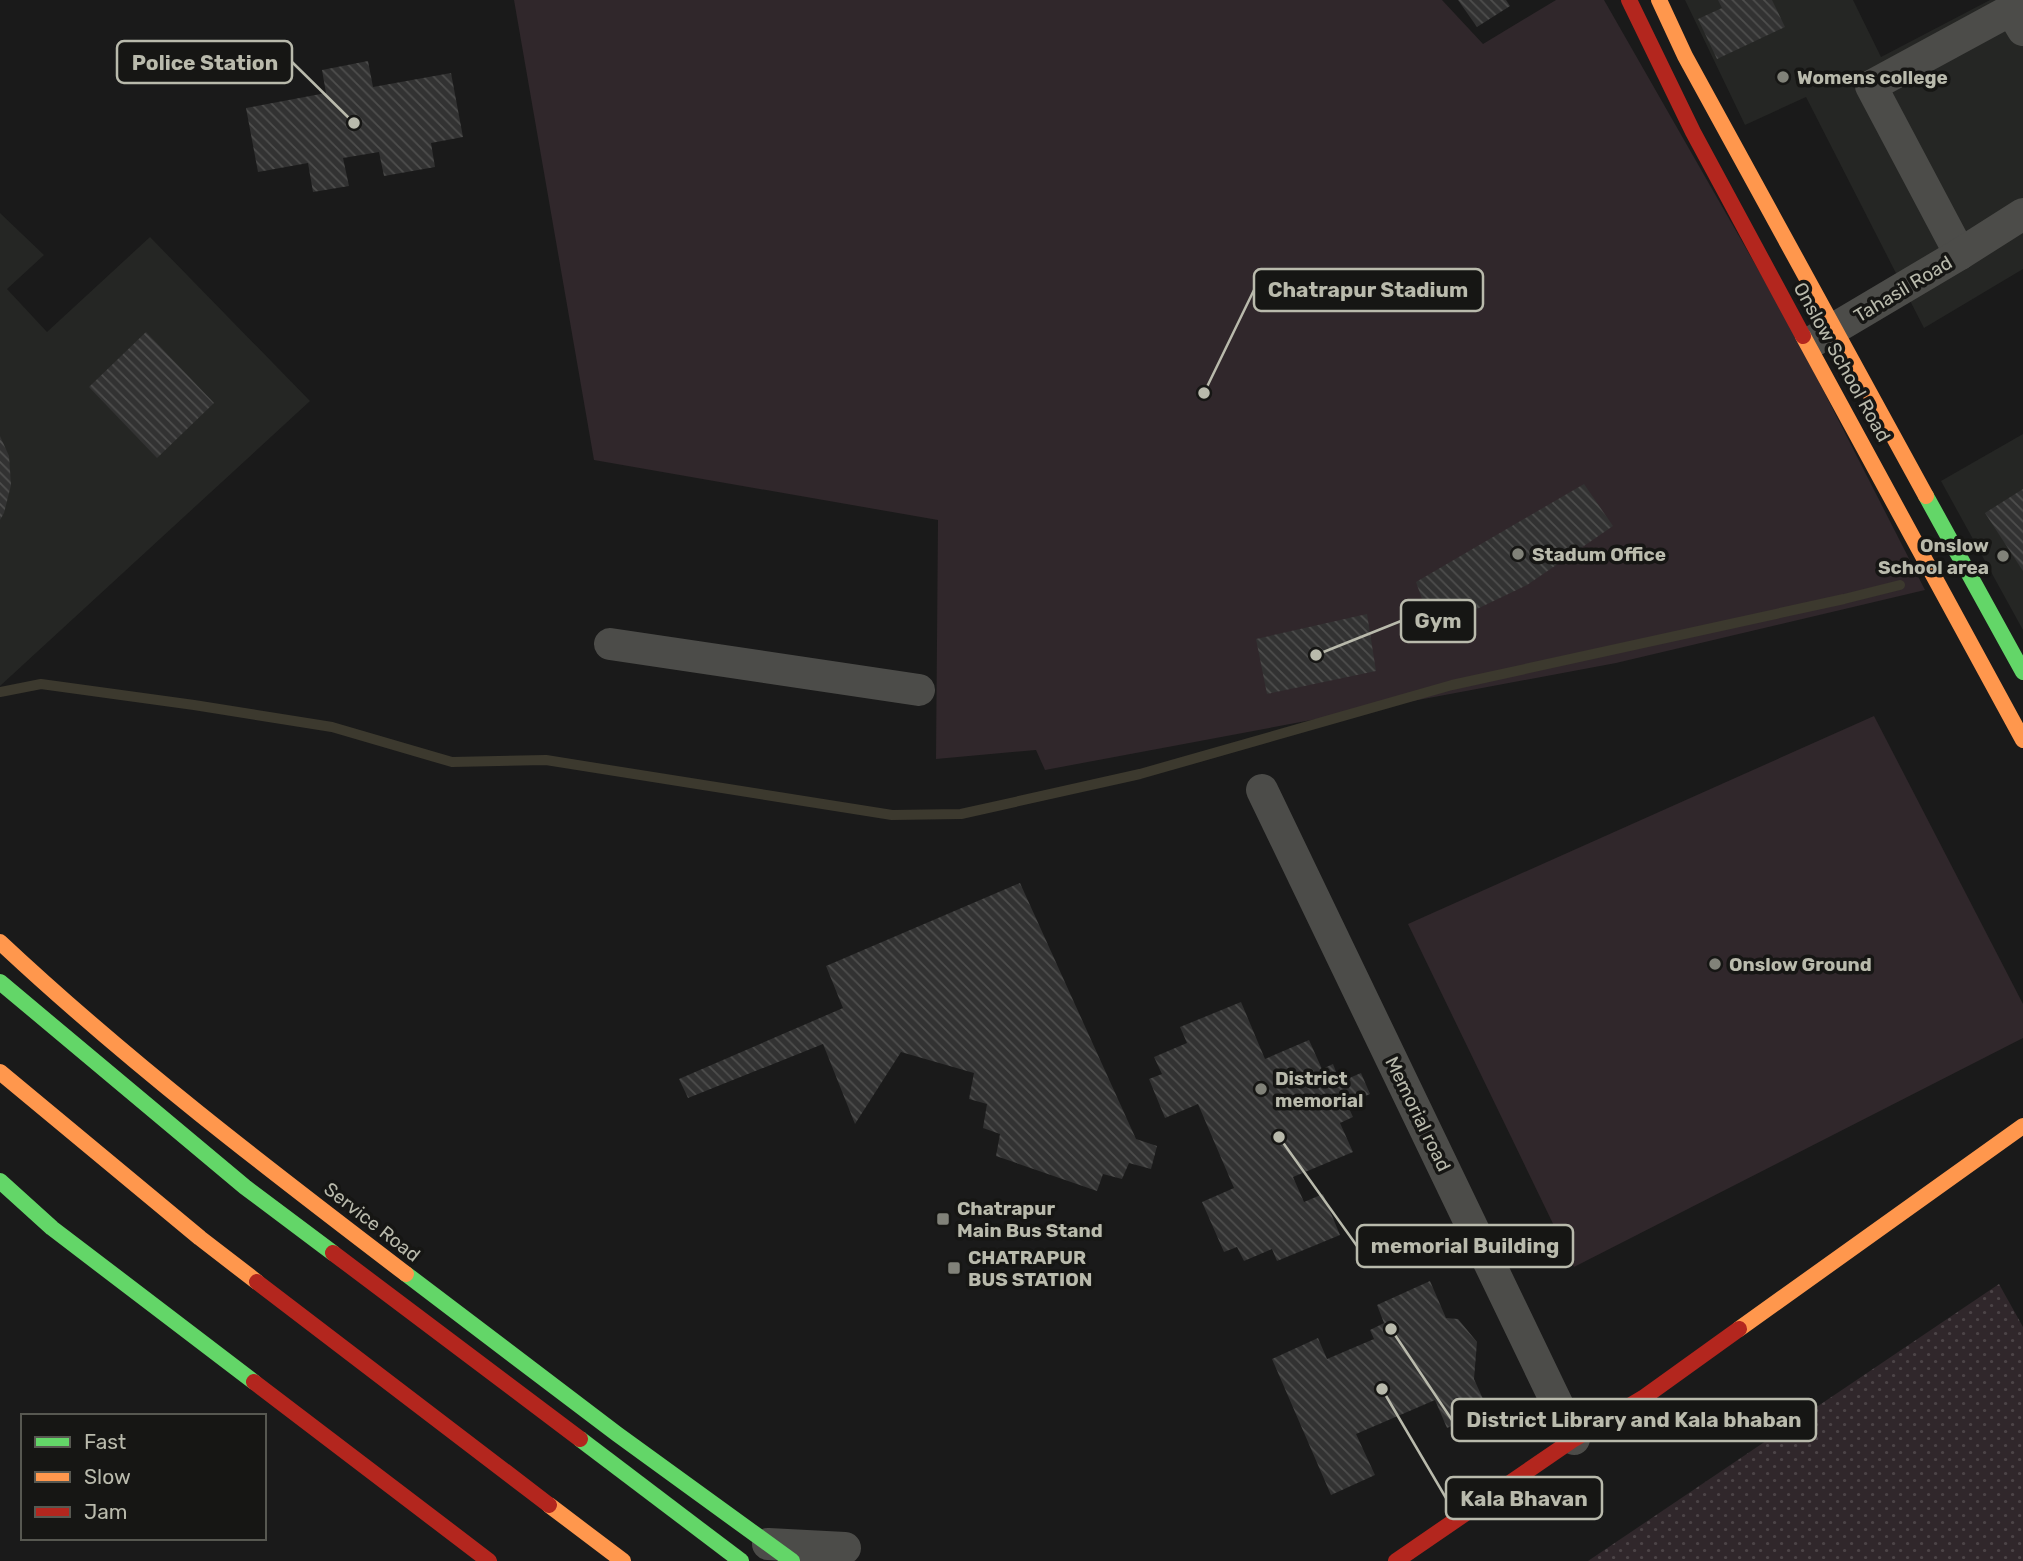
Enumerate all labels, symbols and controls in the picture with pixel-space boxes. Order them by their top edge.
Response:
callout: Police Station [117,41,292,83]
text: Police Station [132,50,278,75]
place label: Womens college [1797,66,1948,89]
marker: Womens college [1775,69,1791,85]
street label: Tahasil Road [1850,251,1956,327]
callout: Chatrapur Stadium [1254,269,1483,311]
text: Chatrapur Stadium [1268,277,1468,302]
street label: Onslow School Road [1789,278,1895,446]
place label: Onslow School area [1878,534,1989,579]
place label: Stadum Office [1532,543,1666,566]
marker: Stadum Office [1510,546,1526,562]
marker: Onslow School area [1995,548,2011,564]
callout: Gym [1401,600,1475,642]
text: Gym [1415,608,1461,633]
place label: Onslow Ground [1729,953,1872,976]
marker: Onslow Ground [1707,956,1723,972]
street label: Memorial road [1380,1053,1456,1175]
place label: District memorial [1275,1067,1363,1112]
marker: District memorial [1253,1081,1269,1097]
street label: Service Road [319,1177,425,1267]
place label: Chatrapur Main Bus Stand [957,1197,1103,1242]
marker: Chatrapur Main Bus Stand [935,1211,951,1227]
callout: memorial Building [1357,1225,1573,1267]
text: memorial Building [1371,1233,1559,1258]
place label: CHATRAPUR BUS STATION [968,1246,1092,1291]
marker: CHATRAPUR BUS STATION [946,1260,962,1276]
callout: District Library and Kala bhaban [1452,1399,1816,1441]
text: District Library and Kala bhaban [1466,1407,1802,1432]
legend [21,1414,266,1540]
text: Fast [84,1429,126,1454]
text: Slow [84,1464,131,1489]
callout: Kala Bhavan [1446,1477,1602,1519]
text: Kala Bhavan [1460,1486,1588,1511]
text: Jam [84,1499,128,1524]

